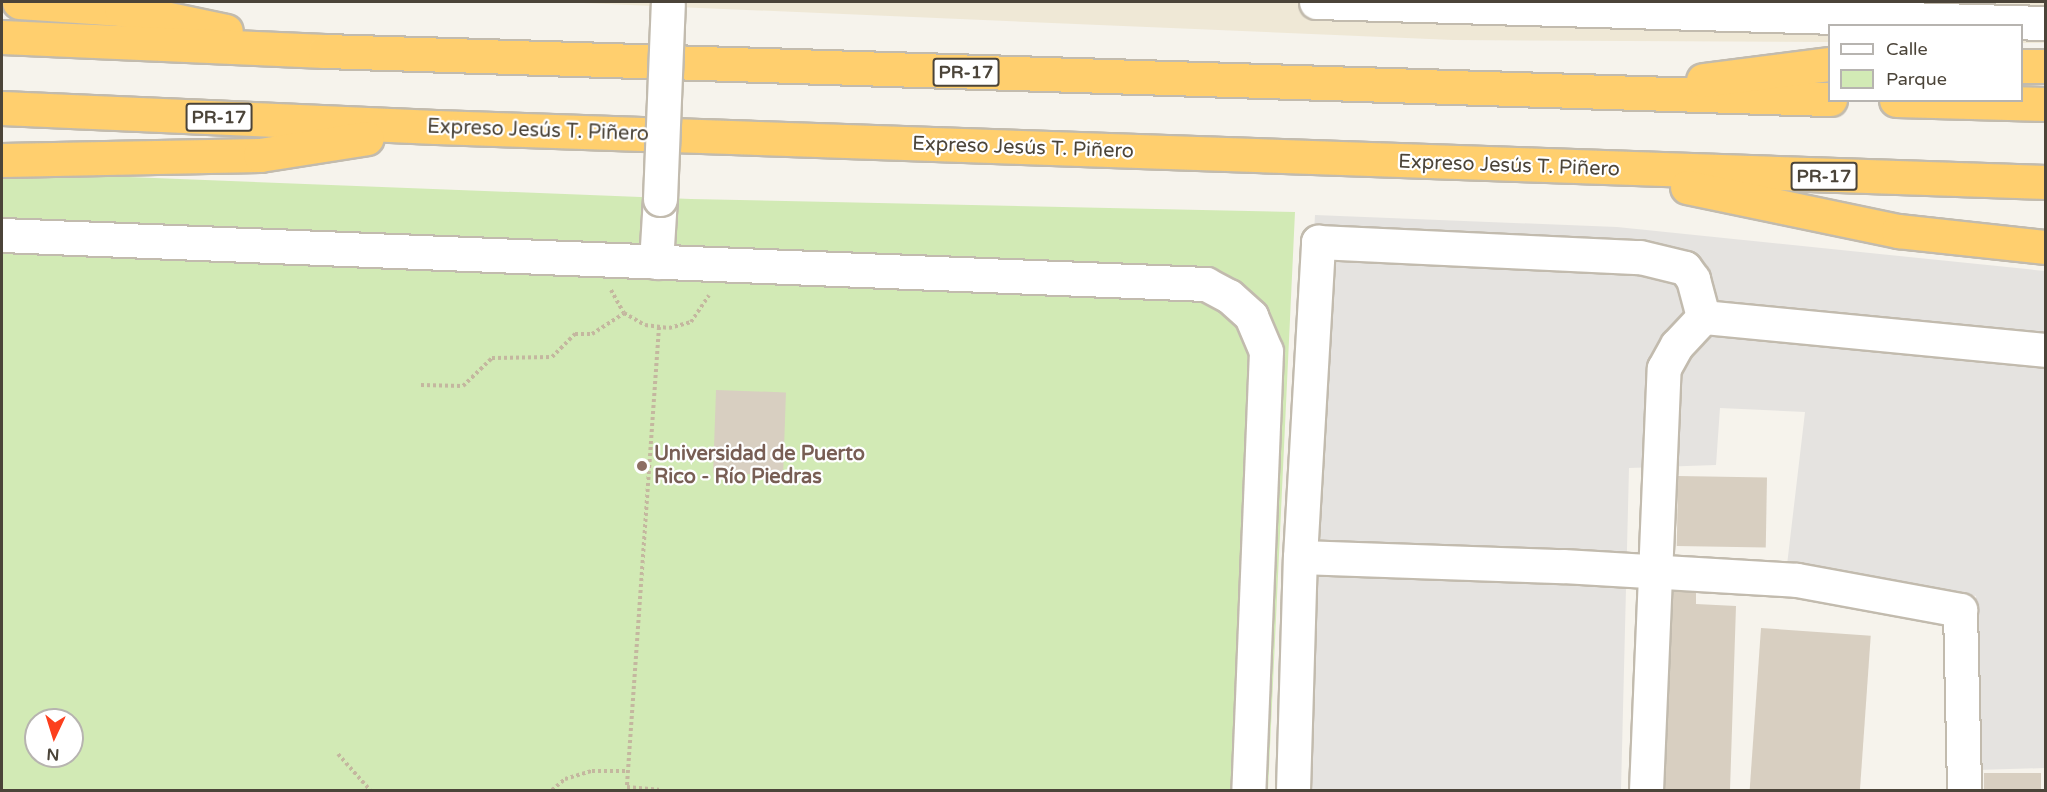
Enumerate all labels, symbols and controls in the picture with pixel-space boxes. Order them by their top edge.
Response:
legend [1828,24,2023,102]
text: Calle [1886,38,1928,60]
road number: PR-17 [932,57,1000,87]
text: Parque [1886,68,1947,90]
road number: PR-17 [184,102,254,132]
street label: Expreso Jesús T. Piñero [427,115,649,147]
street label: Expreso Jesús T. Piñero [912,132,1134,164]
street label: Expreso Jesús T. Piñero [1398,150,1620,182]
road number: PR-17 [1790,161,1858,191]
place label: Universidad de Puerto Rico - Río Piedras [654,442,865,489]
marker: Universidad de Puerto Rico - Río Piedras [635,459,649,473]
north arrow [24,708,84,768]
text: N [46,744,60,764]

